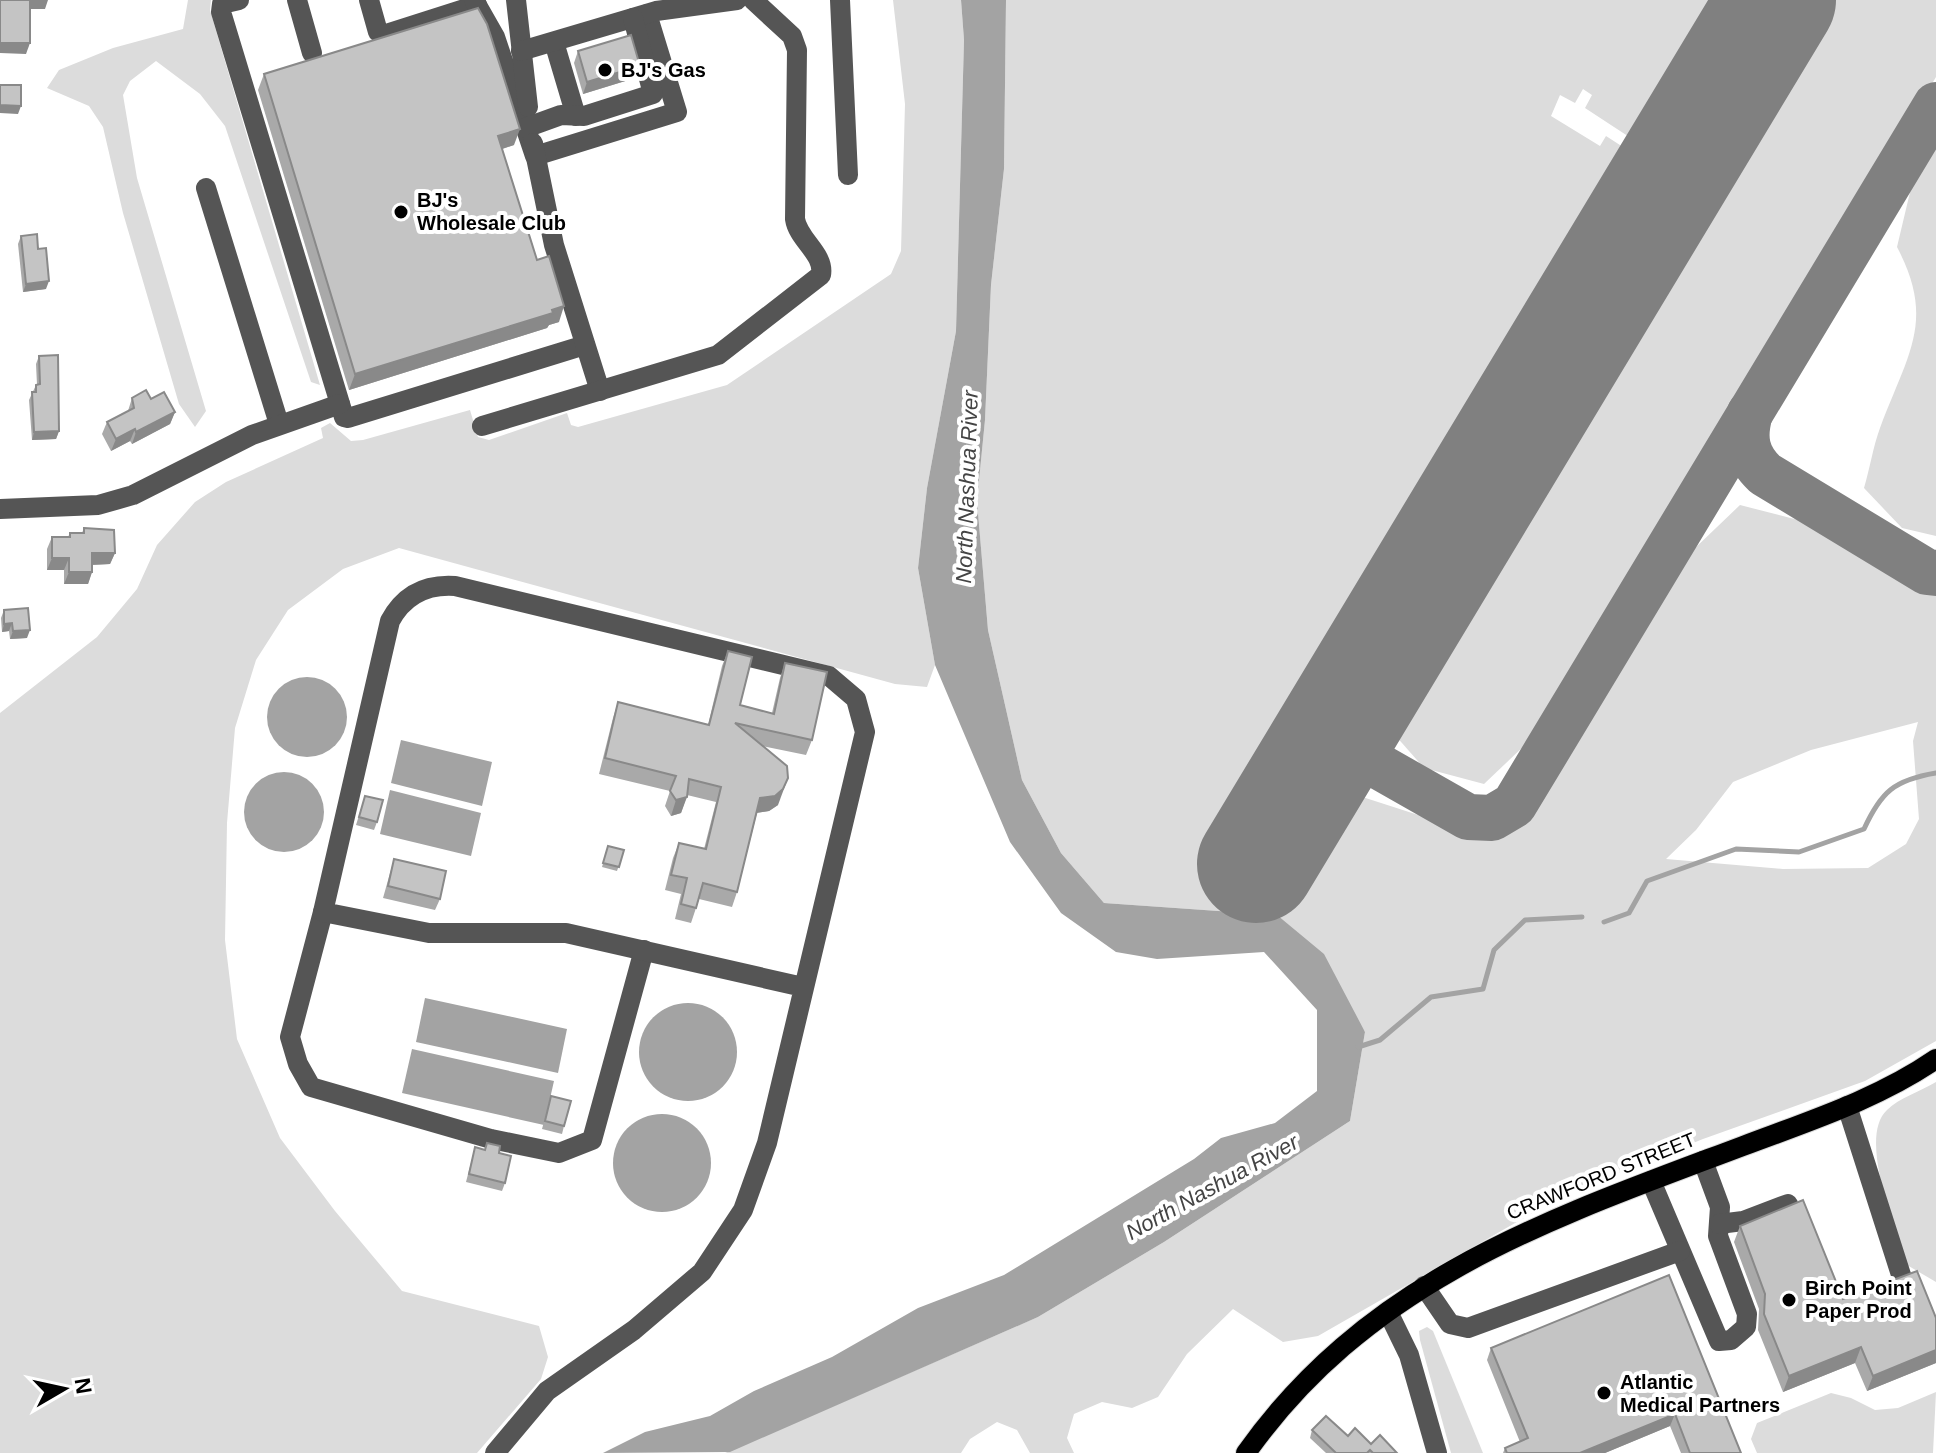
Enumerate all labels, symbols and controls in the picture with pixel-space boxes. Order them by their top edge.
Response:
place label: BJ's Gas [621,59,706,81]
marker: BJ's Gas [596,61,614,79]
place label: BJ's Wholesale Club [417,189,566,234]
marker: BJ's Wholesale Club [392,203,410,221]
water label: North Nashua River [951,388,983,584]
water label: North Nashua River [1121,1128,1304,1245]
street label: CRAWFORD STREET [1503,1128,1699,1224]
place label: Birch Point Paper Prod [1805,1277,1912,1322]
marker: Birch Point Paper Prod [1780,1291,1798,1309]
north arrow [24,1349,104,1429]
place label: Atlantic Medical Partners [1620,1371,1780,1416]
text: N [70,1376,97,1396]
marker: Atlantic Medical Partners [1595,1384,1613,1402]

